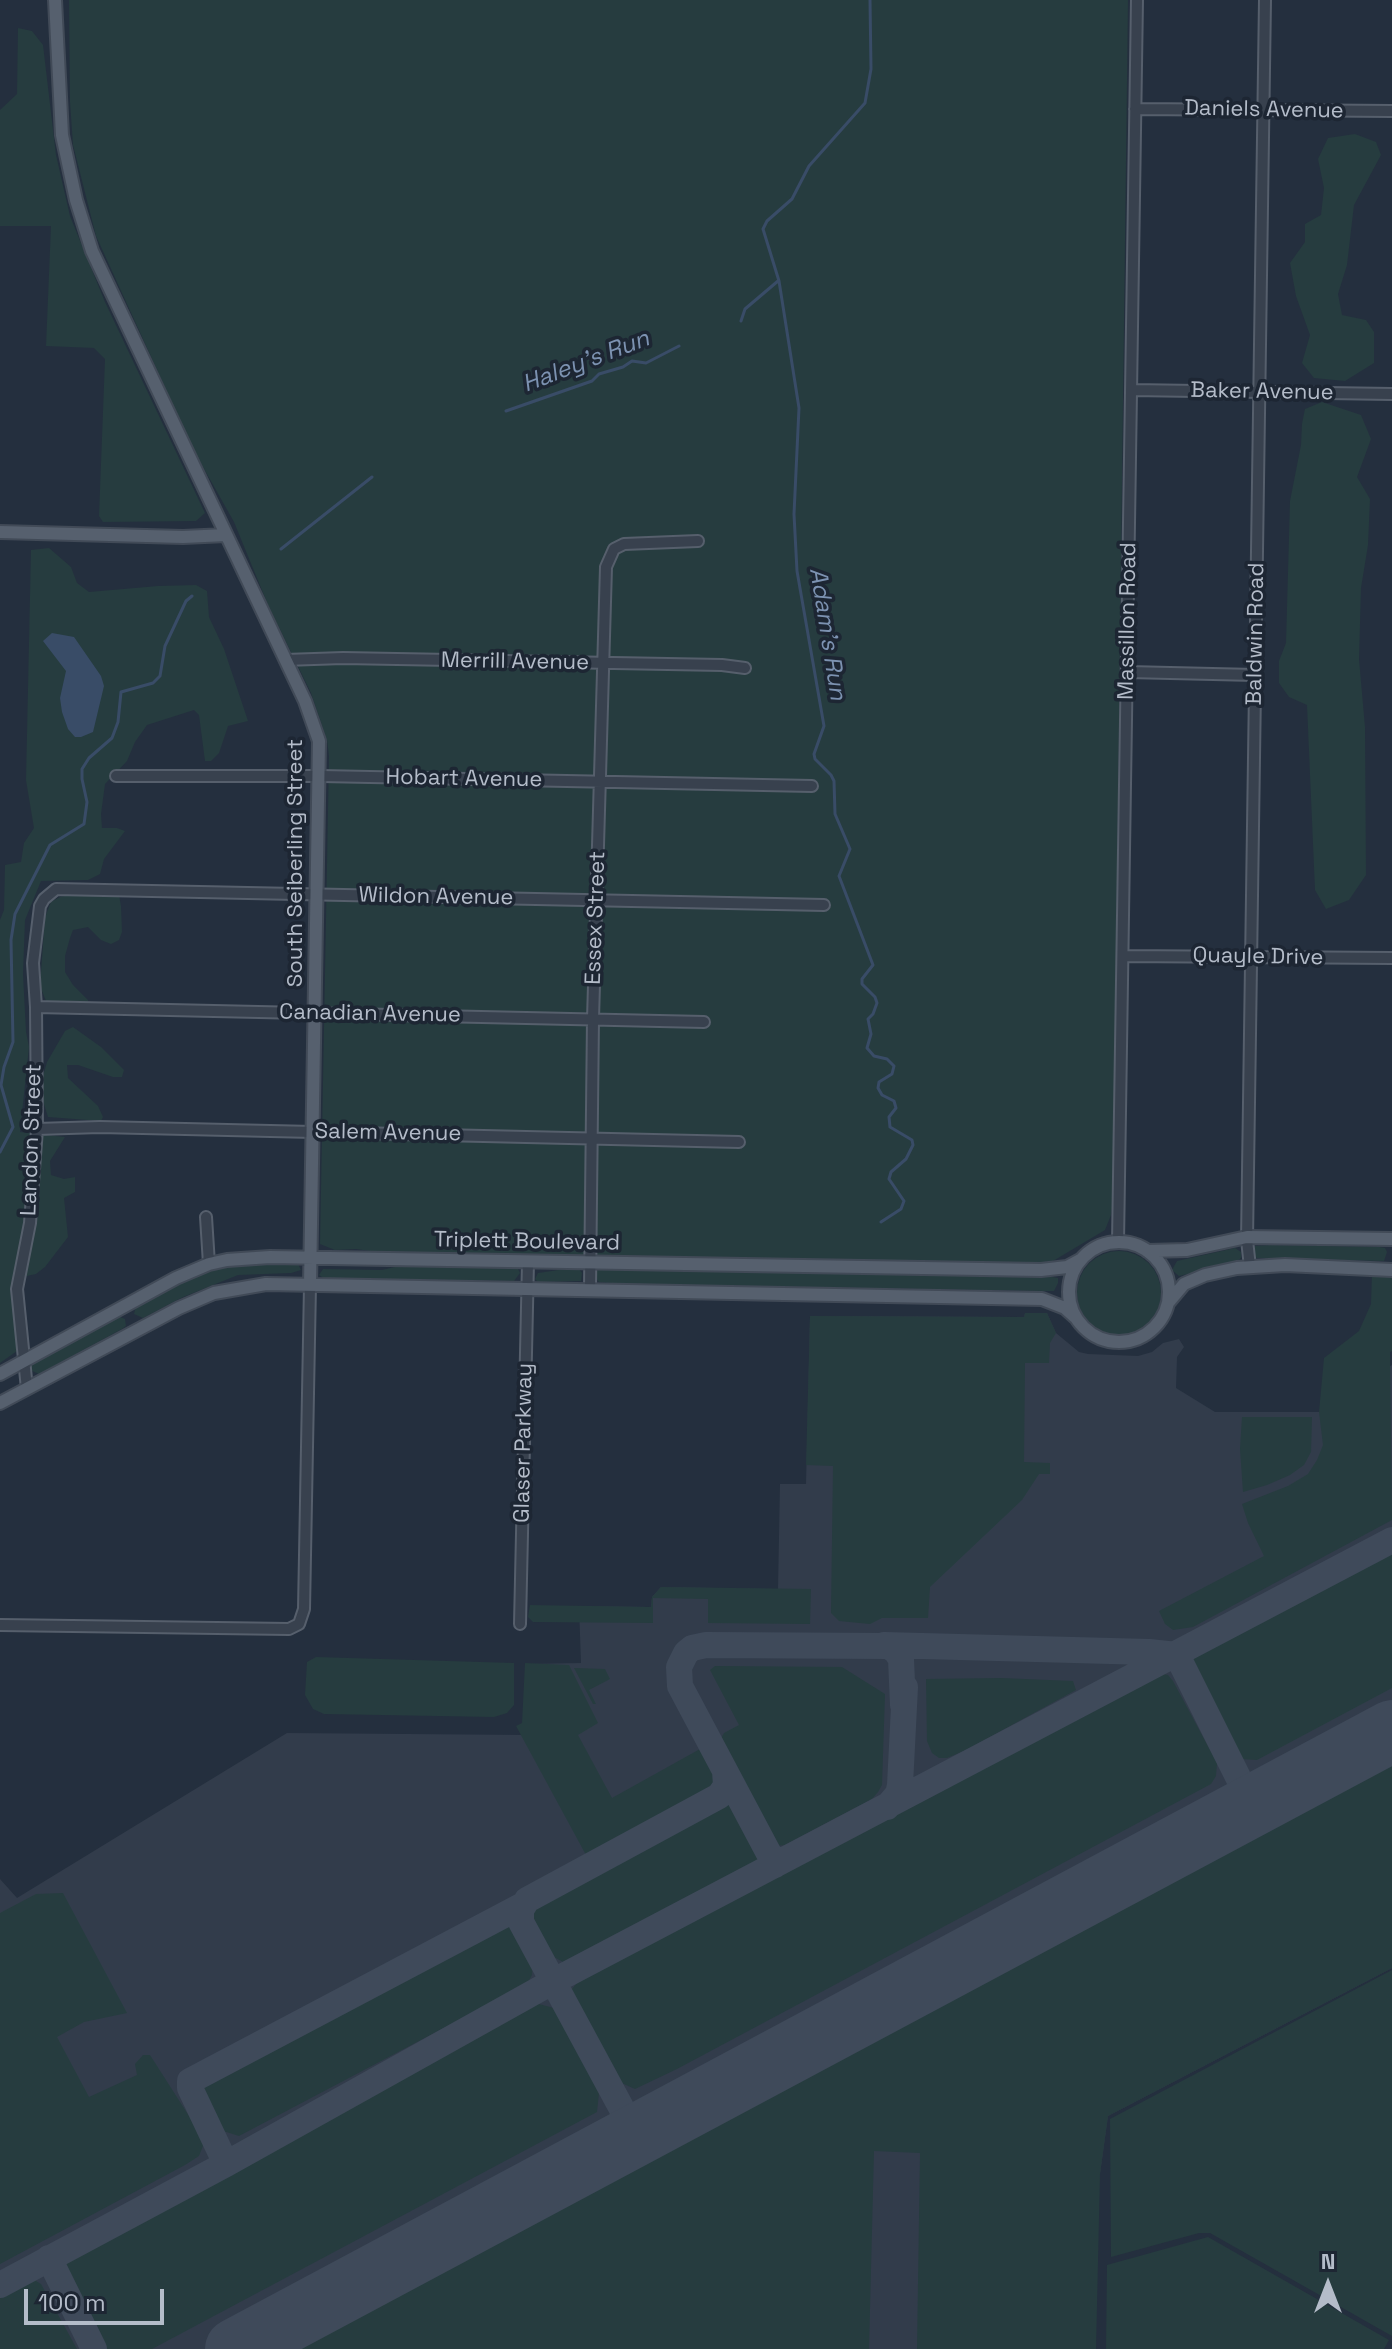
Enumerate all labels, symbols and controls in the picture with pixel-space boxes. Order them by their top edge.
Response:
street label: Daniels Avenue [1184,95,1344,125]
water label: Haley's Run [518,325,654,399]
street label: Baker Avenue [1190,378,1334,406]
street label: Massillon Road [1113,542,1143,700]
street label: Baldwin Road [1242,562,1270,706]
water label: Adam's Run [802,566,852,702]
street label: Merrill Avenue [441,648,589,676]
street label: South Seiberling Street [283,739,309,987]
street label: Hobart Avenue [385,764,543,794]
street label: Essex Street [580,851,612,985]
street label: Wildon Avenue [358,882,514,912]
street label: Quayle Drive [1192,943,1324,971]
street label: Canadian Avenue [279,999,461,1029]
street label: Landon Street [16,1063,48,1217]
street label: Salem Avenue [314,1119,462,1147]
street label: Triplett Boulevard [434,1227,620,1257]
street label: Glaser Parkway [509,1363,539,1523]
north arrow [1288,2245,1368,2325]
text: N [1321,2247,1335,2275]
scale bar [28,2273,168,2323]
text: 100 m [38,2287,106,2318]

